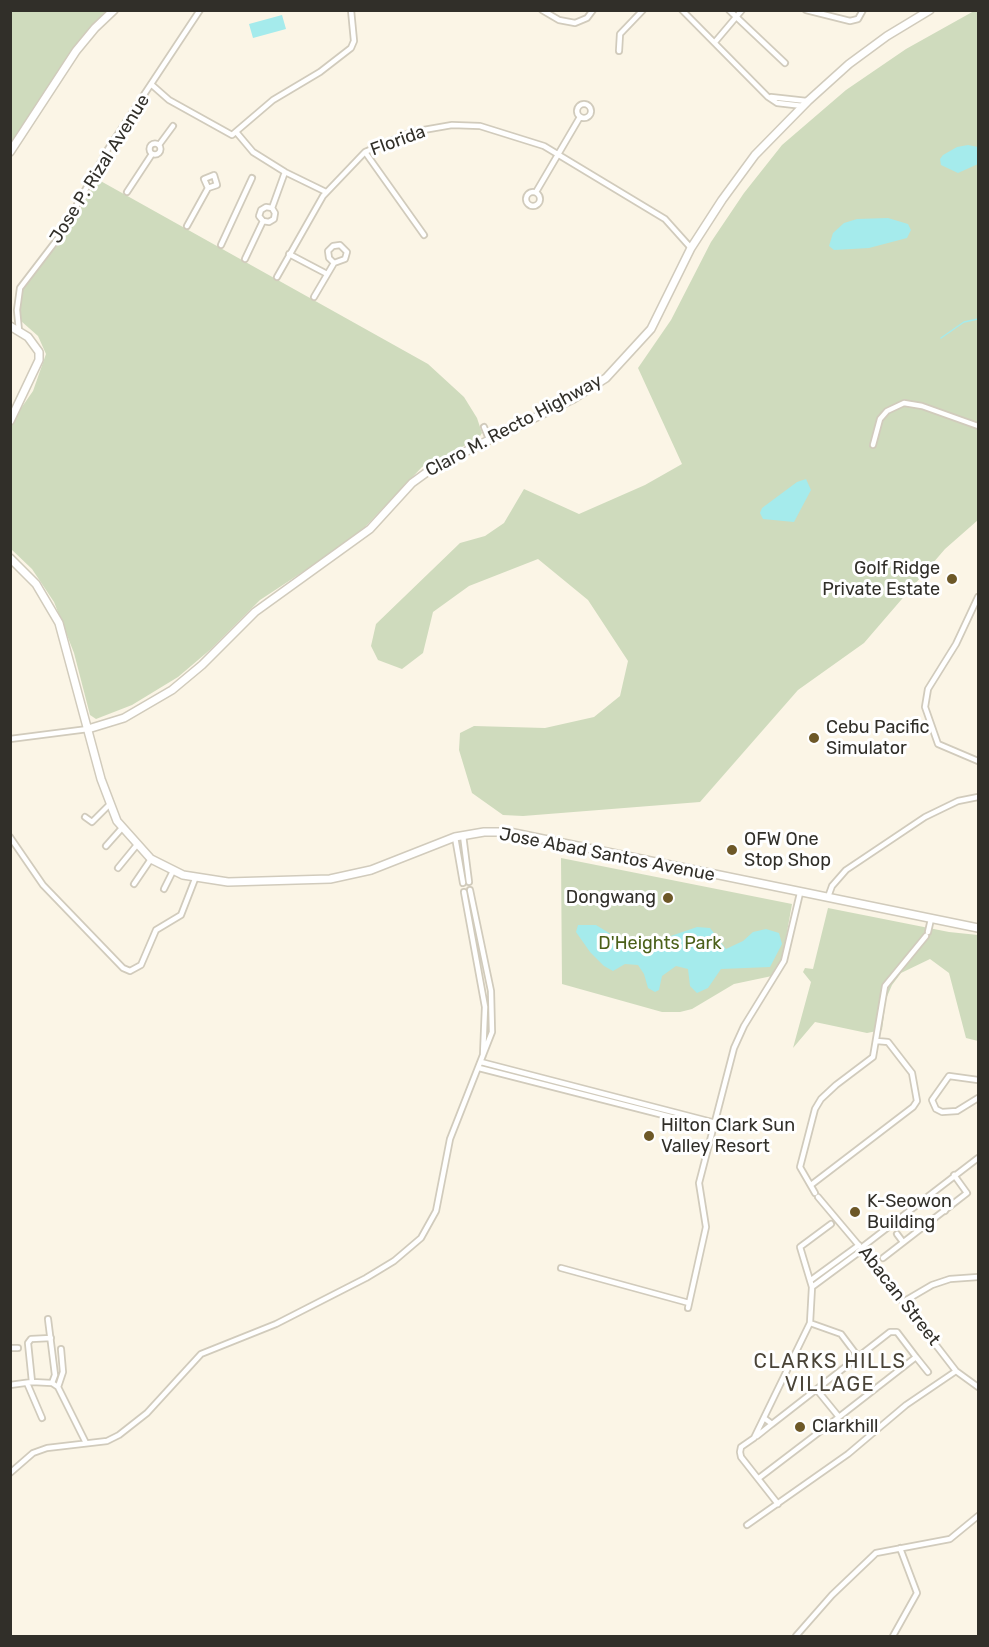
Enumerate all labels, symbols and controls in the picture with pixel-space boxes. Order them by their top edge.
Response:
street label: Jose P. Rizal Avenue [45,90,155,248]
street label: Florida [367,121,429,161]
street label: Claro M. Recto Highway [422,370,606,482]
place label: Golf Ridge Private Estate [822,558,940,600]
marker: Golf Ridge Private Estate [945,572,959,586]
place label: Cebu Pacific Simulator [826,717,929,760]
marker: Cebu Pacific Simulator [807,731,821,745]
street label: Jose Abad Santos Avenue [497,823,717,887]
place label: OFW One Stop Shop [744,829,831,872]
marker: OFW One Stop Shop [725,843,739,857]
place label: Dongwang [566,887,656,909]
marker: Dongwang [661,891,675,905]
park label: D'Heights Park [598,933,722,955]
place label: Hilton Clark Sun Valley Resort [661,1115,795,1158]
marker: Hilton Clark Sun Valley Resort [642,1129,656,1143]
place label: K-Seowon Building [867,1191,952,1234]
marker: K-Seowon Building [848,1205,862,1219]
street label: Abacan Street [854,1242,944,1350]
district label: CLARKS HILLS VILLAGE [754,1350,906,1397]
place label: Clarkhill [812,1416,878,1438]
marker: Clarkhill [793,1420,807,1434]

